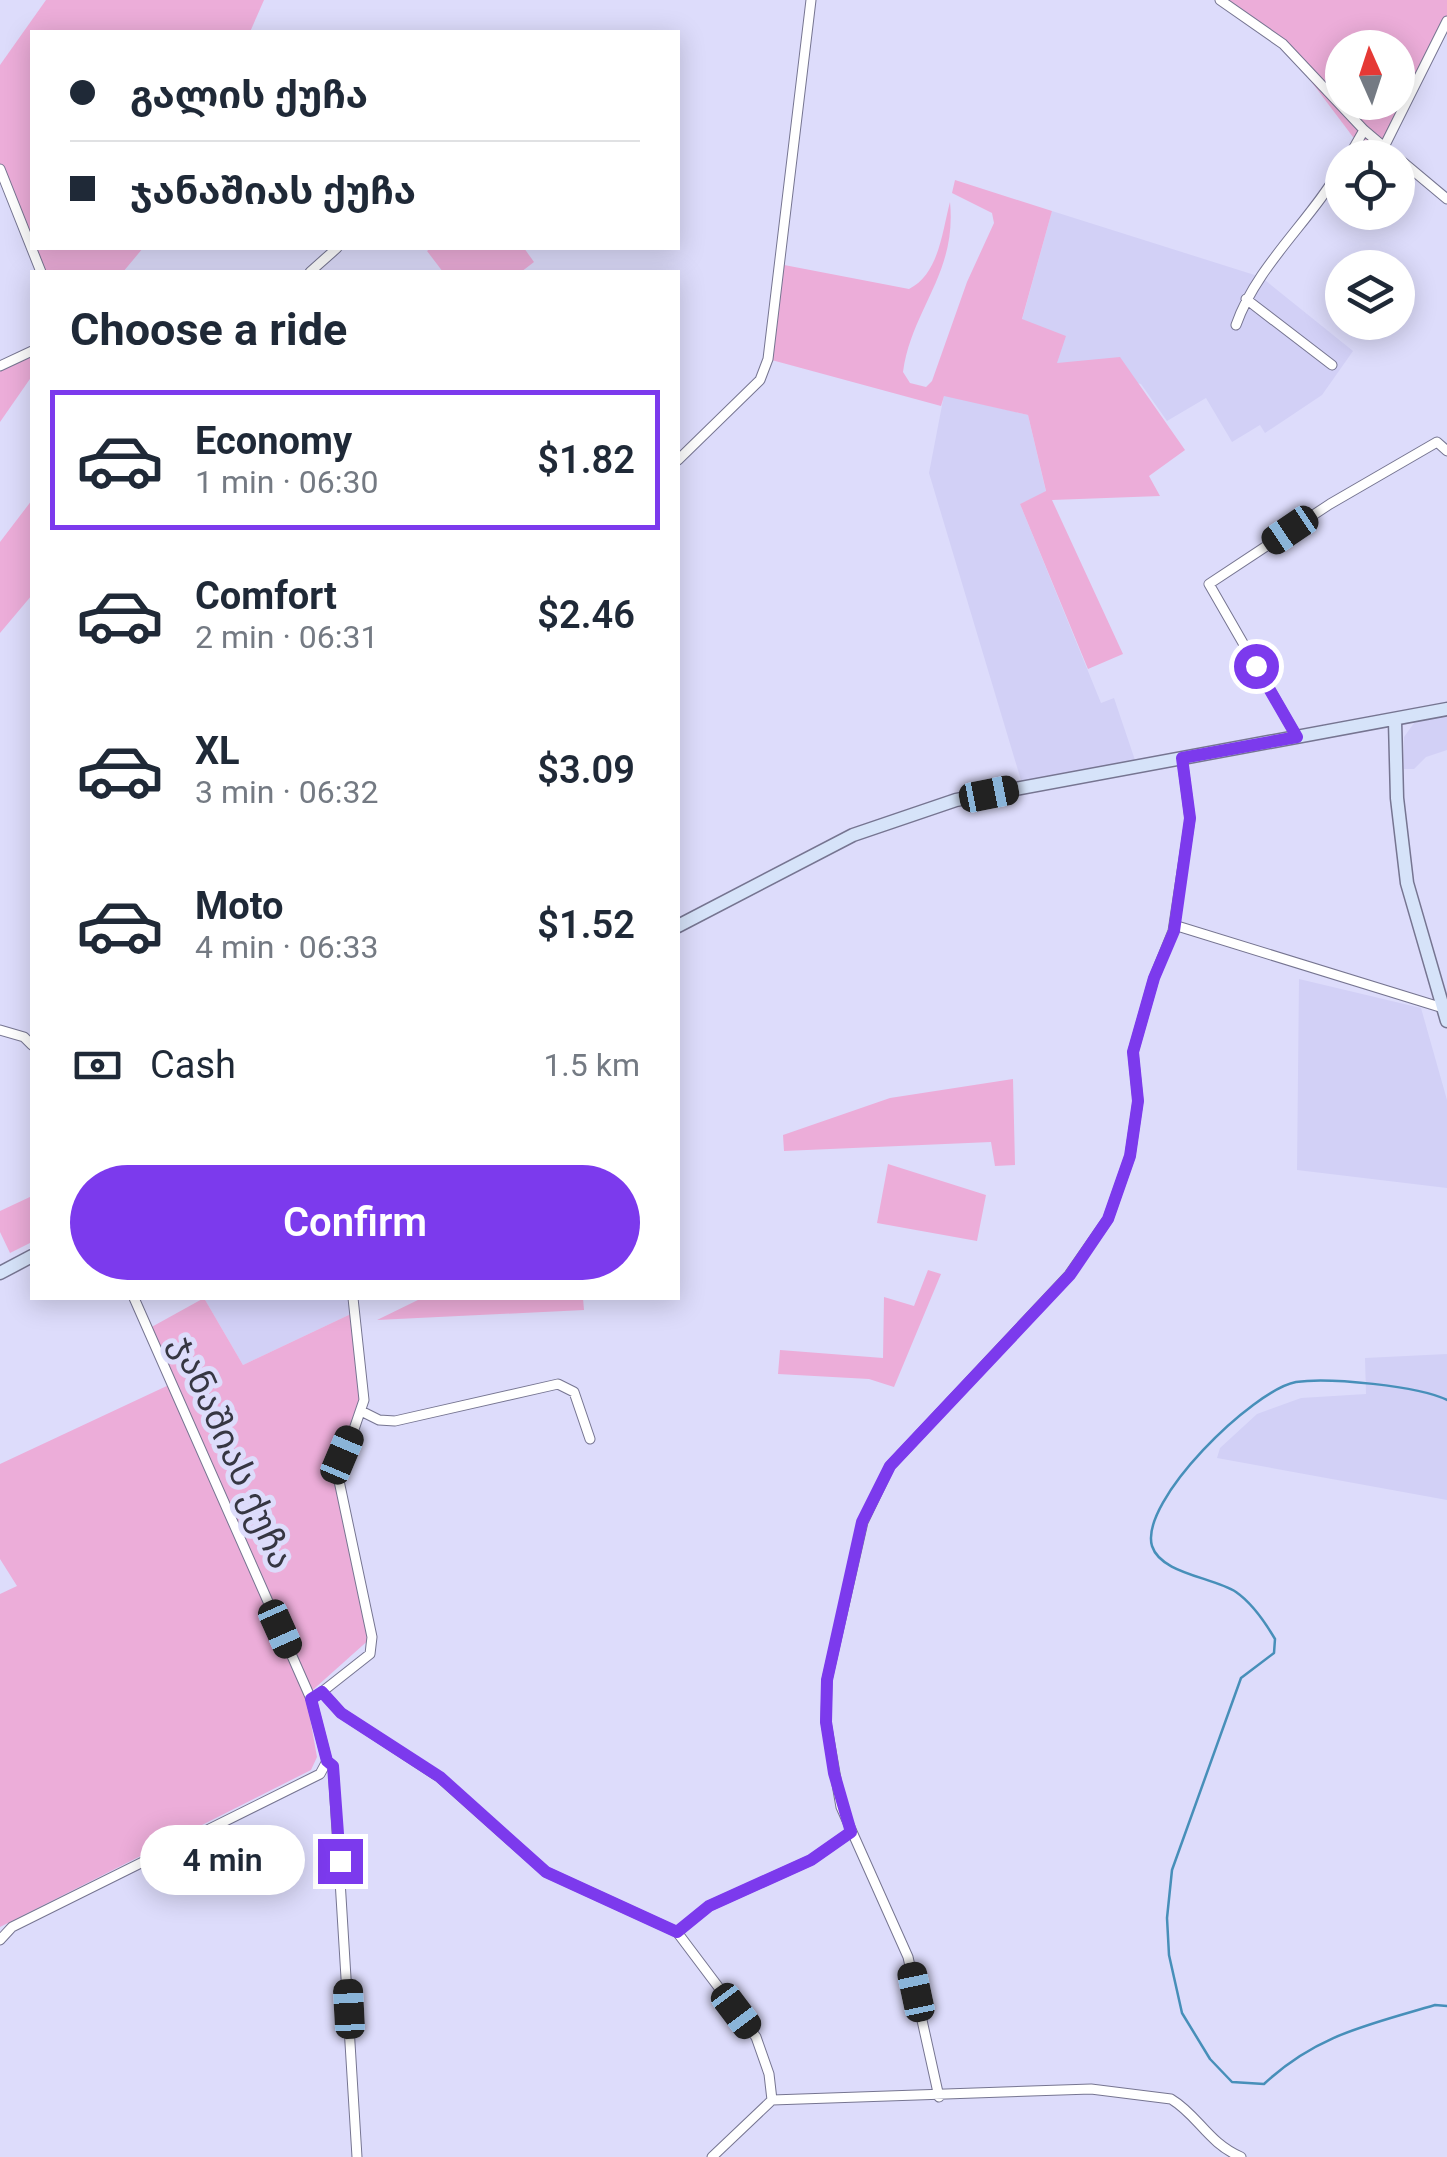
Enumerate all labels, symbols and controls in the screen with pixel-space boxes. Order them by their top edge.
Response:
north arrow [1325,30,1415,120]
map controls [1325,30,1415,340]
text: გალის ქუჩა [130,73,368,117]
button: locate [1325,140,1415,230]
text: ჯანაშიას ქუჩა [130,169,416,213]
button: layers [1325,250,1415,340]
text: Choose a ride [70,303,347,356]
icon: car [75,415,165,505]
text: Economy [195,419,352,463]
text: $1.82 [537,438,635,482]
text: 1 min · 06:30 [195,463,378,501]
car [1257,501,1323,559]
icon: car [75,570,165,660]
text: Comfort [195,574,337,618]
text: $2.46 [537,593,635,637]
text: 2 min · 06:31 [195,618,378,656]
route start [1234,644,1279,689]
icon: car [75,725,165,815]
text: XL [195,729,240,773]
text: $3.09 [537,748,635,792]
text: 3 min · 06:32 [195,773,378,811]
car [957,774,1021,814]
icon: car [75,880,165,970]
text: Moto [195,884,284,928]
text: $1.52 [537,903,635,947]
text: 4 min · 06:33 [195,928,378,966]
icon: cash [70,1038,125,1093]
text: Cash [150,1043,236,1087]
text: 1.5 km [543,1046,640,1084]
button: Confirm [70,1165,640,1280]
street label: ჯანაშიას ქუჩა [162,1329,302,1575]
car [316,1422,368,1488]
car [254,1595,306,1663]
callout: 4 min [140,1826,305,1896]
route end [318,1839,363,1884]
text: 4 min [182,1841,263,1879]
car [895,1960,937,2024]
car [332,1978,366,2040]
car [706,1978,766,2044]

